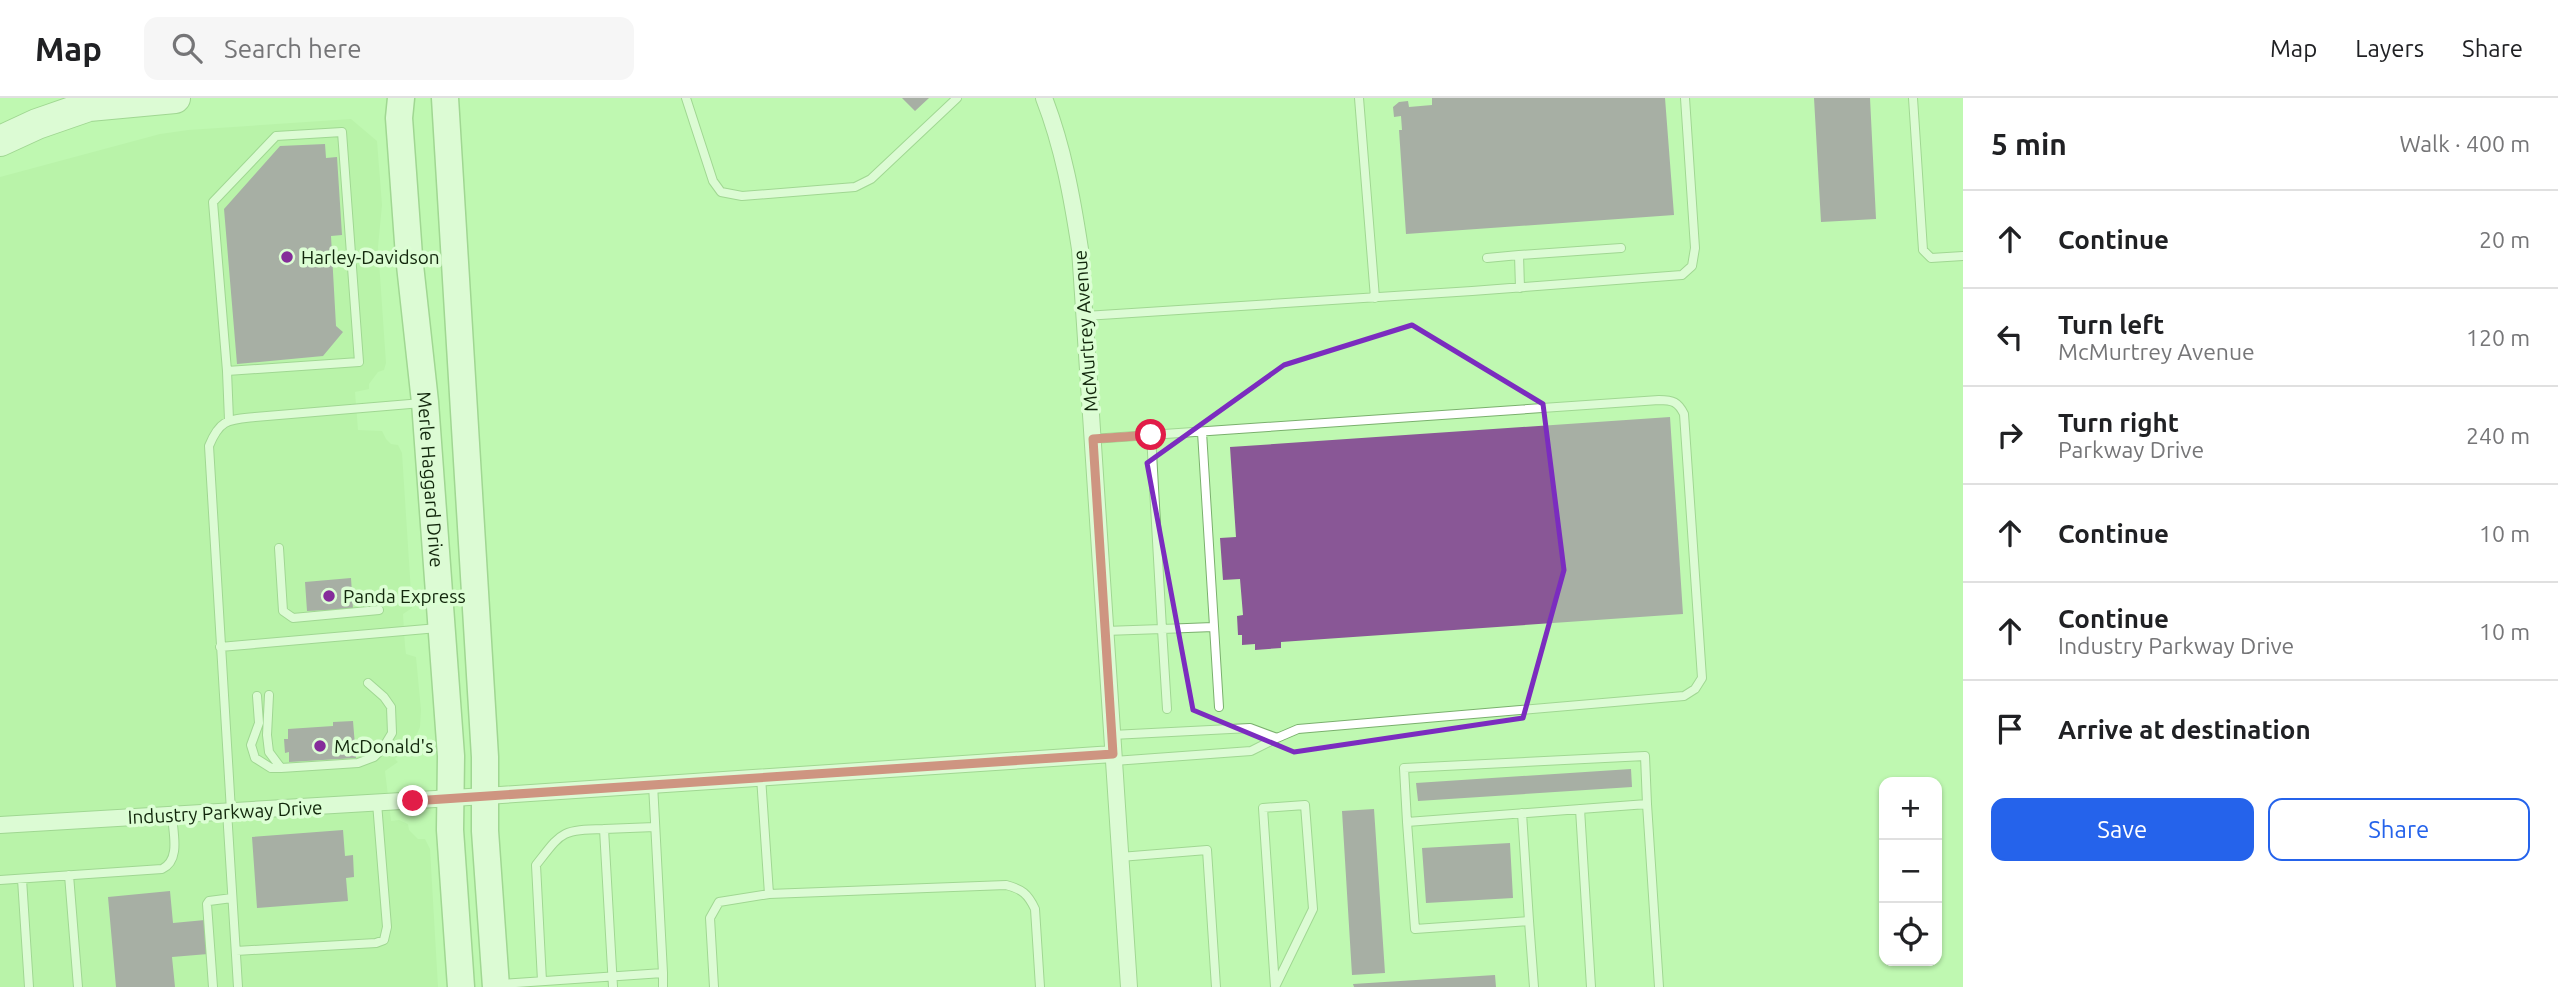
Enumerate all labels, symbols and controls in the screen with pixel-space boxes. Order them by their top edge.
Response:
search box [144,17,634,80]
icon: search [168,29,206,67]
text: Map [35,30,102,67]
text: Search here [224,34,362,63]
text: Map [2270,35,2317,62]
text: Layers [2355,35,2424,62]
text: Share [2462,35,2523,62]
text: 5 min [1991,127,2067,161]
text: Walk · 400 m [2399,131,2530,156]
icon: ahead [1991,220,2029,258]
text: Continue [2058,225,2169,254]
text: 20 m [2479,227,2530,252]
place label: Harley-Davidson [301,246,440,268]
marker: Harley-Davidson [279,249,295,265]
street label: McMurtrey Avenue [1068,249,1102,413]
text: Turn left [2058,310,2164,339]
icon: left [1991,318,2029,356]
text: 120 m [2466,325,2530,350]
text: McMurtrey Avenue [2058,339,2255,364]
street label: Merle Haggard Drive [413,390,448,568]
text: Turn right [2058,408,2179,437]
icon: right [1991,416,2029,454]
route start [1135,419,1166,450]
text: 240 m [2466,423,2530,448]
text: Parkway Drive [2058,437,2204,462]
icon: ahead [1991,514,2029,552]
text: Continue [2058,519,2169,548]
text: 10 m [2479,521,2530,546]
place label: Panda Express [343,585,466,607]
marker: Panda Express [321,588,337,604]
text: Continue [2058,604,2169,633]
icon: ahead [1991,612,2029,650]
text: 10 m [2479,619,2530,644]
text: Industry Parkway Drive [2058,633,2294,658]
icon: arrive [1991,710,2029,748]
text: Arrive at destination [2058,715,2311,744]
place label: McDonald's [334,735,433,757]
marker: McDonald's [312,738,328,754]
map controls [1879,777,1942,966]
button: + [1879,777,1942,840]
route end [397,785,428,816]
street label: Industry Parkway Drive [127,796,323,828]
button: Save [1991,798,2254,861]
button: Share [2268,798,2530,861]
button: − [1879,840,1942,903]
button: locate [1879,903,1942,966]

